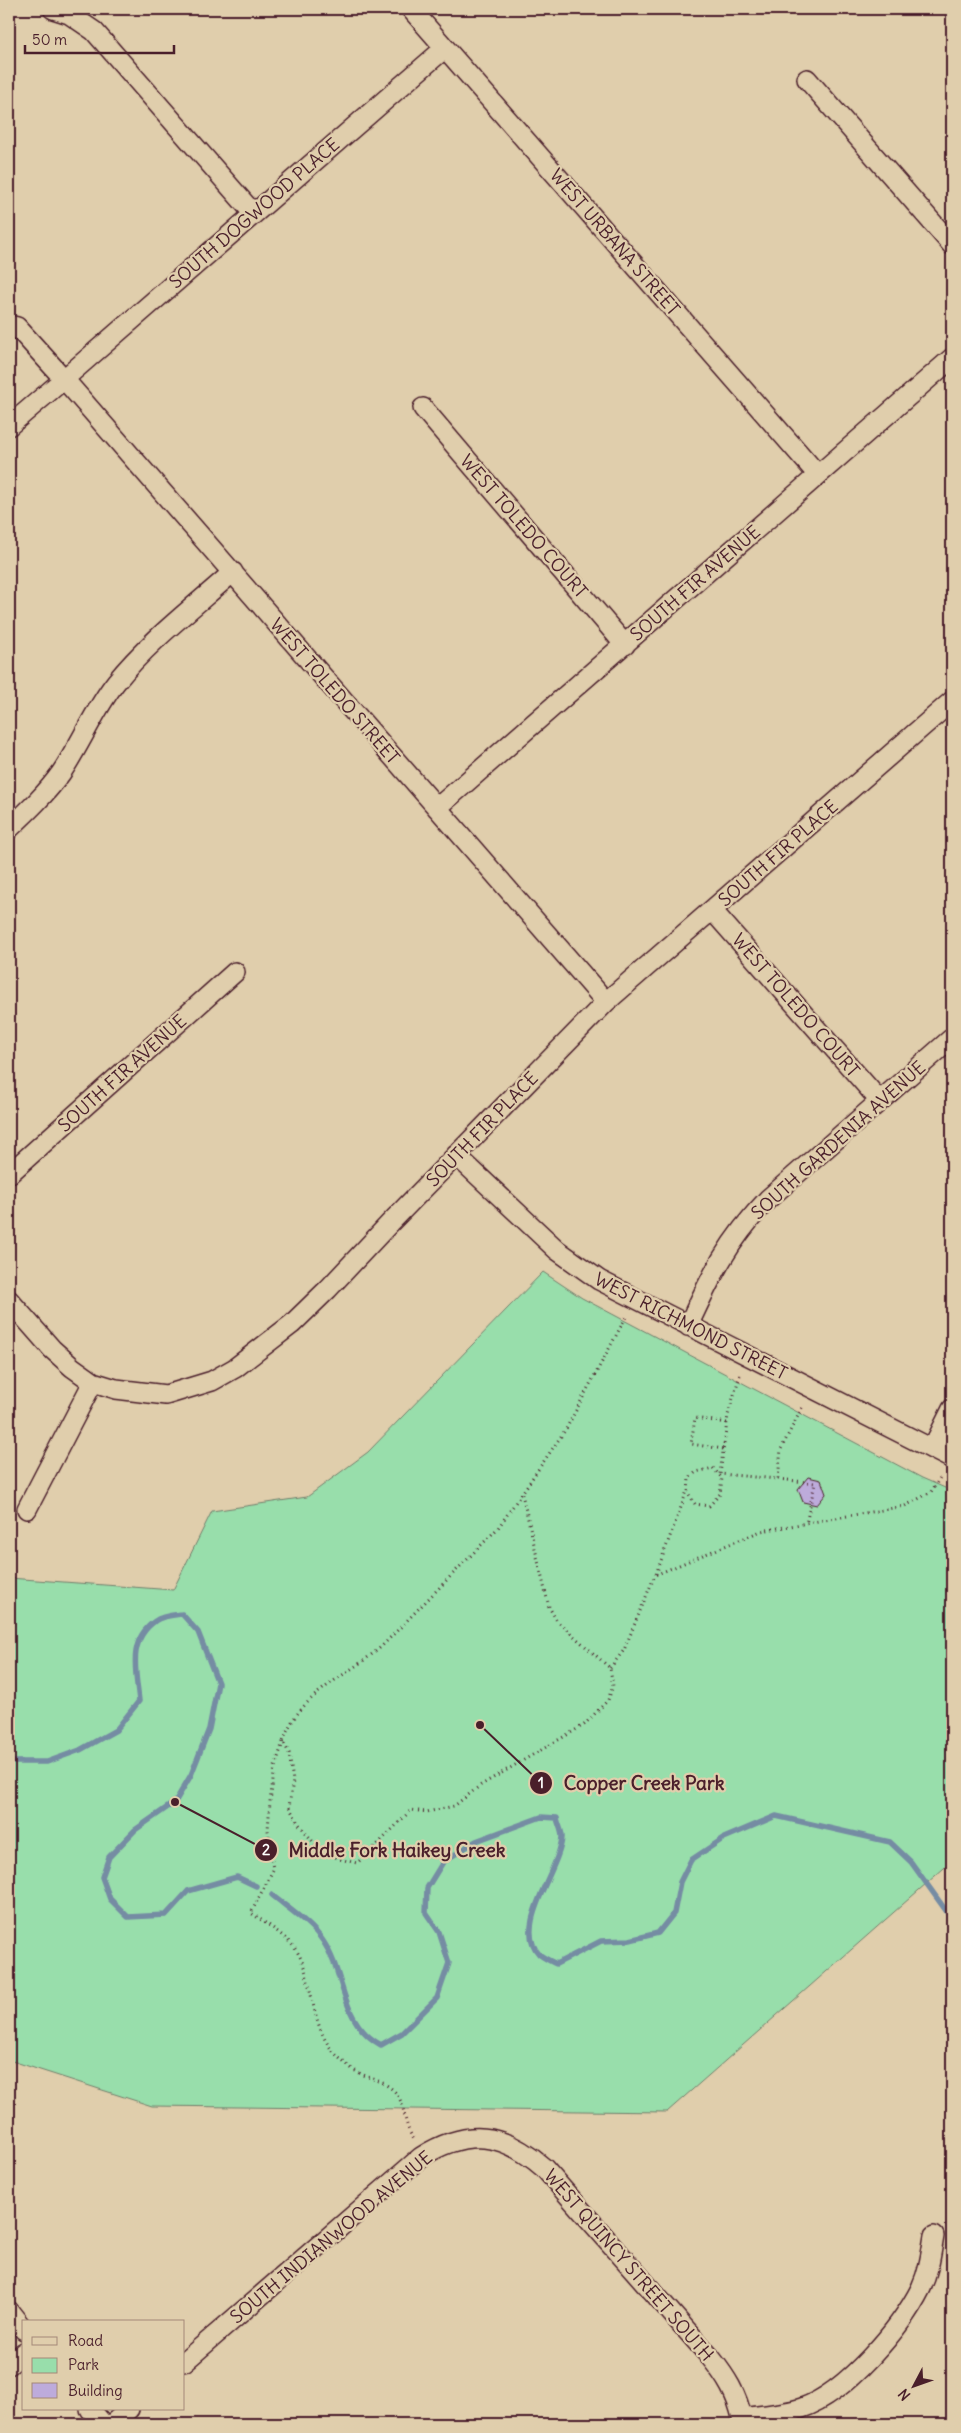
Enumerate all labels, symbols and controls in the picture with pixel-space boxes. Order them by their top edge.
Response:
scale bar [25,22,174,54]
text: 50 m [32,30,67,49]
street label: SOUTH DOGWOOD PLACE [164,133,344,293]
street label: WEST URBANA STREET [545,164,685,320]
street label: WEST TOLEDO COURT [455,449,593,603]
street label: SOUTH FIR AVENUE [625,520,765,646]
street label: WEST TOLEDO STREET [265,613,405,769]
street label: SOUTH FIR PLACE [713,795,843,911]
street label: WEST TOLEDO COURT [727,928,865,1082]
street label: SOUTH FIR AVENUE [53,1009,191,1137]
street label: SOUTH GARDENIA AVENUE [746,1056,930,1224]
street label: SOUTH FIR PLACE [421,1067,543,1191]
street label: WEST RICHMOND STREET [591,1267,791,1385]
callout: Copper Creek Park [528,1766,734,1800]
text: Copper Creek Park [564,1771,725,1795]
text: 1 [538,1773,544,1792]
callout: Middle Fork Haikey Creek [254,1833,516,1867]
text: Middle Fork Haikey Creek [288,1838,506,1862]
text: 2 [262,1840,270,1859]
street label: SOUTH INDIANWOOD AVENUE [225,2146,437,2328]
street label: WEST QUINCY STREET SOUTH [539,2164,719,2366]
legend [22,2320,185,2410]
text: Road [68,2331,103,2350]
text: Park [68,2355,99,2374]
north arrow [888,2360,938,2410]
text: Building [68,2381,123,2400]
text: N [894,2385,914,2404]

